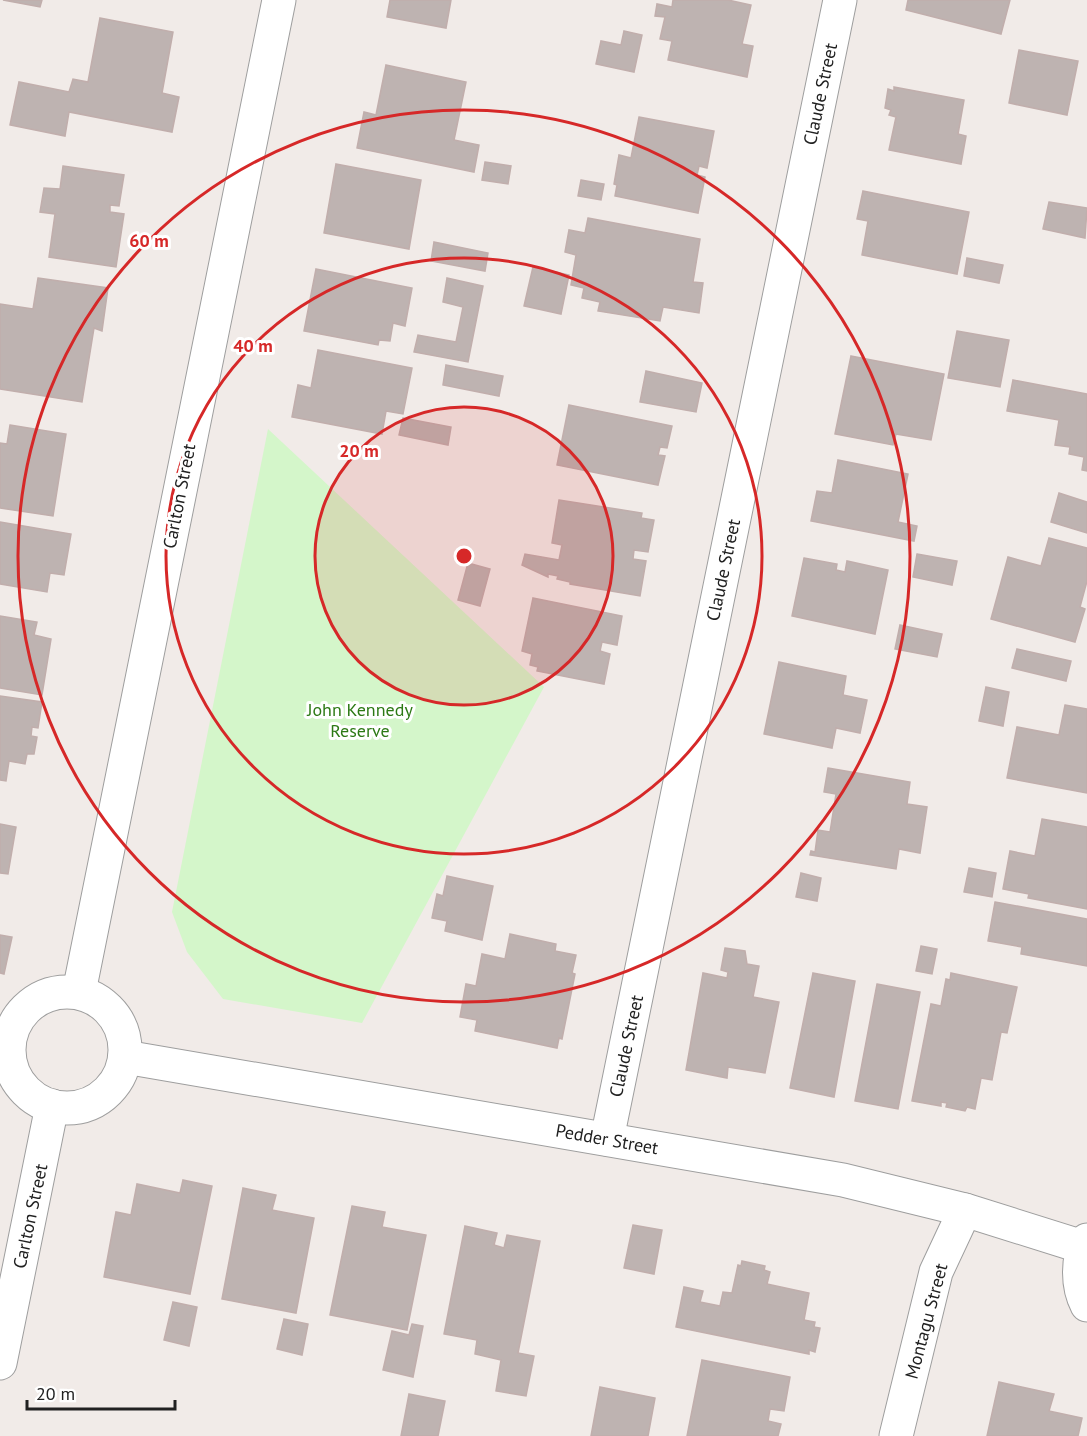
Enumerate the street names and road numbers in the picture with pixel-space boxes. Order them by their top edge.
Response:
street label: Claude Street [798,41,842,147]
street label: Carlton Street [158,442,200,550]
street label: Claude Street [701,517,745,623]
street label: Claude Street [604,993,648,1099]
street label: Pedder Street [554,1119,660,1159]
street label: Carlton Street [8,1162,52,1270]
street label: Montagu Street [900,1261,952,1381]

